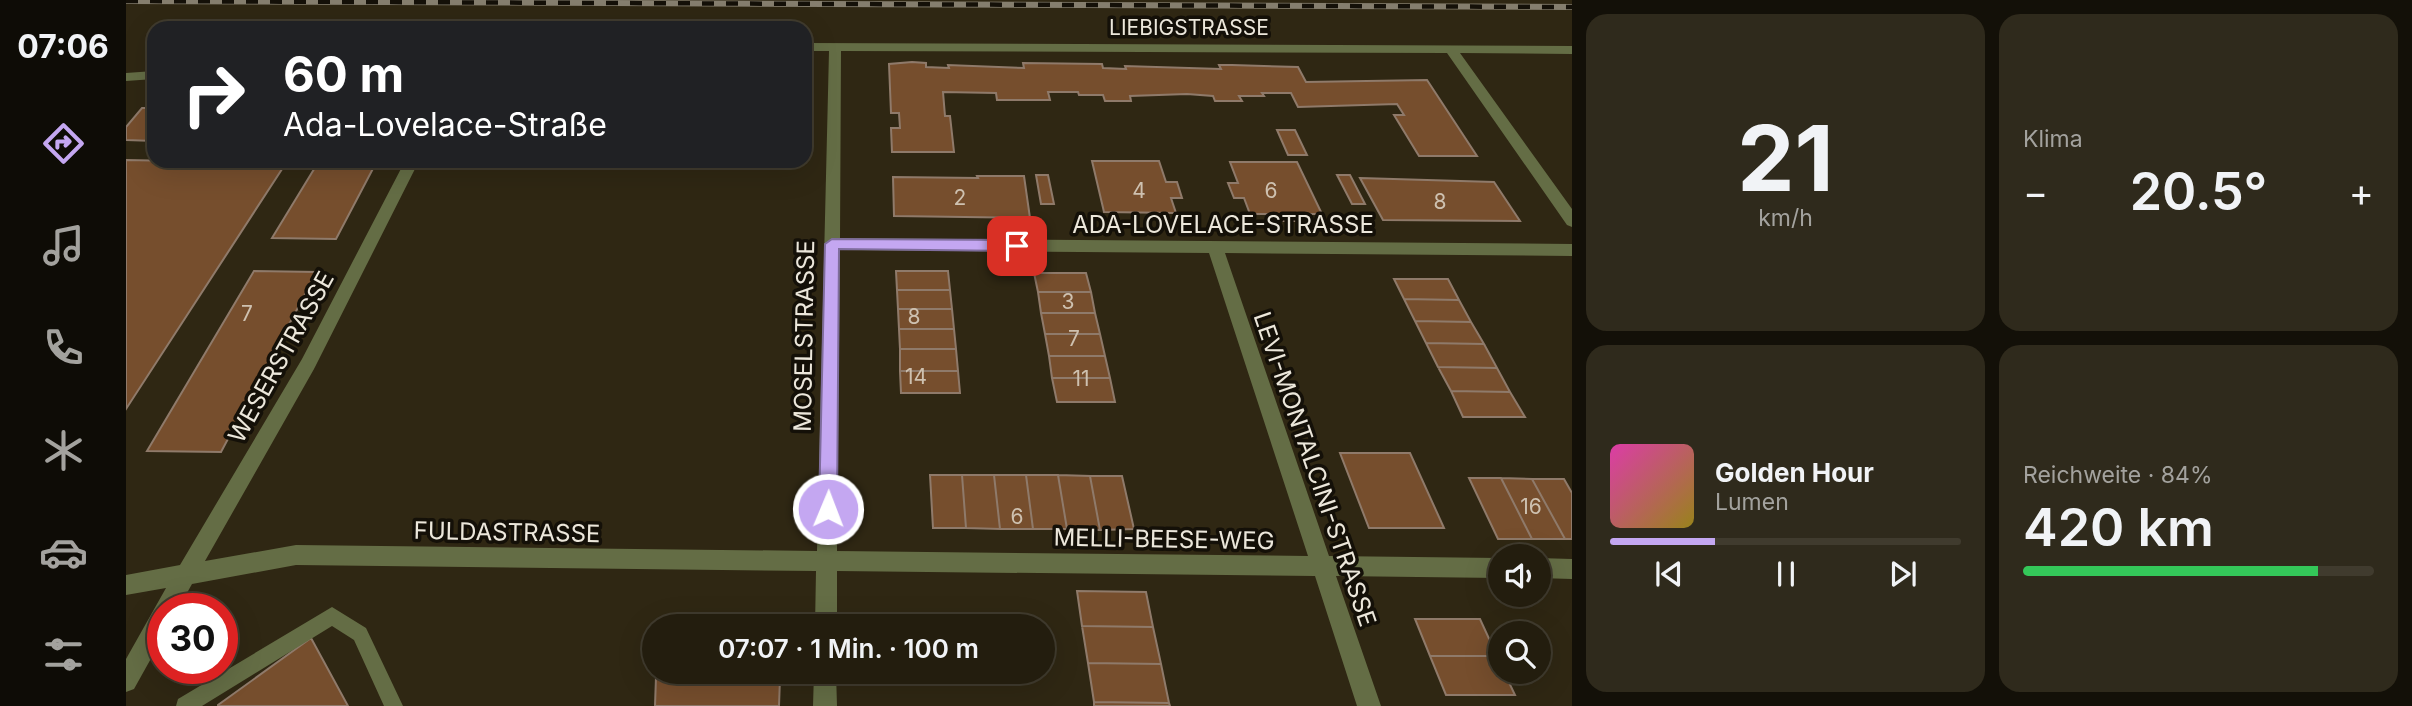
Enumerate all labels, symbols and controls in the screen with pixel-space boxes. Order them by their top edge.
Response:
street label: LIEBIGSTRASSE [1109,15,1269,40]
text: 07:06 [17,27,109,66]
text: 60 m [283,45,404,104]
icon: right [168,49,259,140]
text: 21 [1737,103,1834,213]
text: Ada-Lovelace-Straße [283,105,607,144]
icon: directions [39,119,88,168]
text: Klima [2023,125,2083,153]
text: 20.5° [2130,160,2267,223]
text: − [2023,169,2048,215]
text: + [2349,169,2374,215]
house number: 4 [1132,178,1146,203]
house number: 6 [1264,178,1278,203]
house number: 2 [954,185,966,210]
house number: 8 [1434,189,1447,214]
text: km/h [1758,204,1813,232]
street label: ADA-LOVELACE-STRASSE [1072,210,1374,239]
pin [987,216,1047,276]
icon: music [39,221,88,270]
icon: arrive [998,227,1036,265]
street label: MOSELSTRASSE [788,240,820,432]
street label: WESERSTRASSE [222,266,340,448]
house number: 3 [1062,289,1074,314]
house number: 7 [241,301,253,326]
house number: 8 [908,304,921,329]
street label: LEVI-MONTALCINI-STRASSE [1247,308,1383,630]
icon: phone [39,323,88,372]
house number: 7 [1068,326,1080,351]
house number: 14 [905,364,927,389]
house number: 11 [1072,366,1090,391]
icon: climate [39,426,88,475]
text: Golden Hour [1715,457,1874,488]
text: Reichweite · 84% [2023,461,2213,489]
position arrow [791,472,865,546]
text: Lumen [1715,488,1789,516]
house number: 16 [1520,494,1542,519]
text: 420 km [2023,496,2214,559]
house number: 6 [1010,504,1024,529]
street label: FULDASTRASSE [413,516,601,548]
street label: MELLI-BEESE-WEG [1053,523,1275,555]
icon: car [39,528,88,577]
map controls [1488,544,1551,684]
button: sound [1488,544,1551,607]
icon: previous [1650,555,1688,593]
icon: pause [1767,555,1805,593]
icon: next [1884,555,1922,593]
speed limit sign: 30 [147,593,238,684]
button: search [1488,621,1551,684]
icon: filters [39,630,88,679]
text: 07:07 · 1 Min. · 100 m [718,633,979,664]

